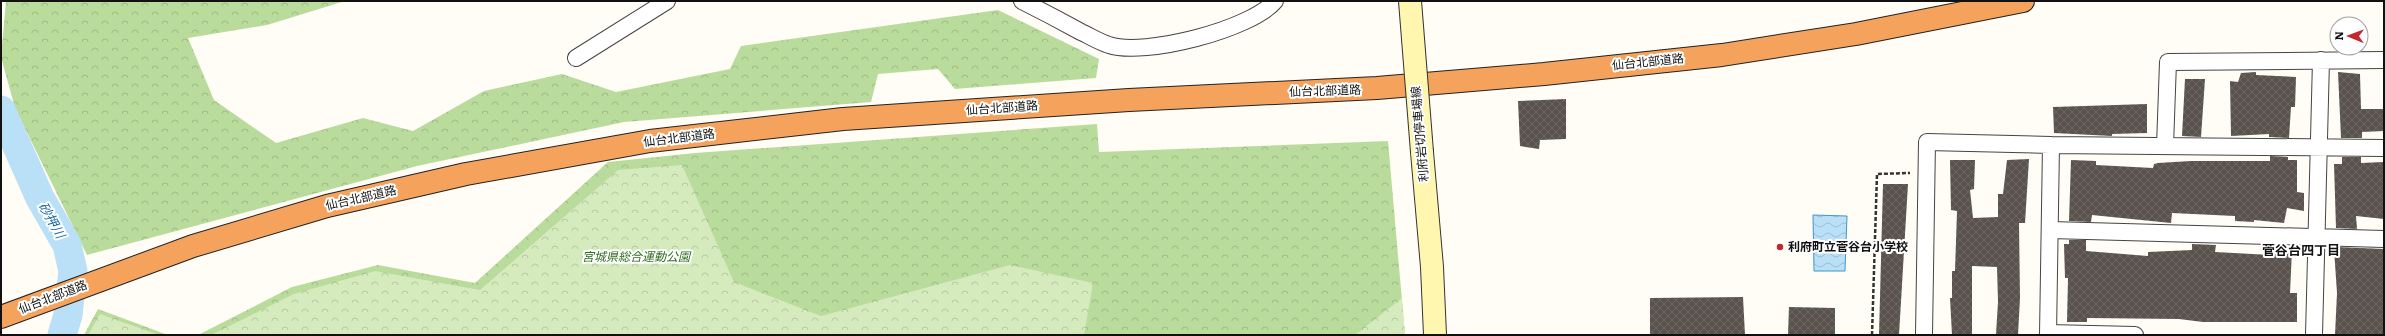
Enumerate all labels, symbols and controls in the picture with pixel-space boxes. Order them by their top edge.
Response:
north arrow [2329,16,2369,56]
text: N [2330,31,2346,41]
street label: 仙台北部道路 [1611,48,1685,74]
street label: 仙台北部道路 [1289,80,1361,100]
street label: 利府岩切停車場線 [1406,85,1432,183]
street label: 仙台北部道路 [965,96,1038,118]
street label: 仙台北部道路 [642,124,716,150]
street label: 仙台北部道路 [324,180,398,214]
water label: 砂押川 [34,198,71,243]
place label: 利府町立菅谷台小学校 [1788,237,1908,255]
district label: 菅谷台四丁目 [2262,240,2340,259]
marker: 利府町立菅谷台小学校 [1775,242,1785,252]
park label: 宮城県総合運動公園 [582,247,692,265]
street label: 仙台北部道路 [16,275,89,317]

